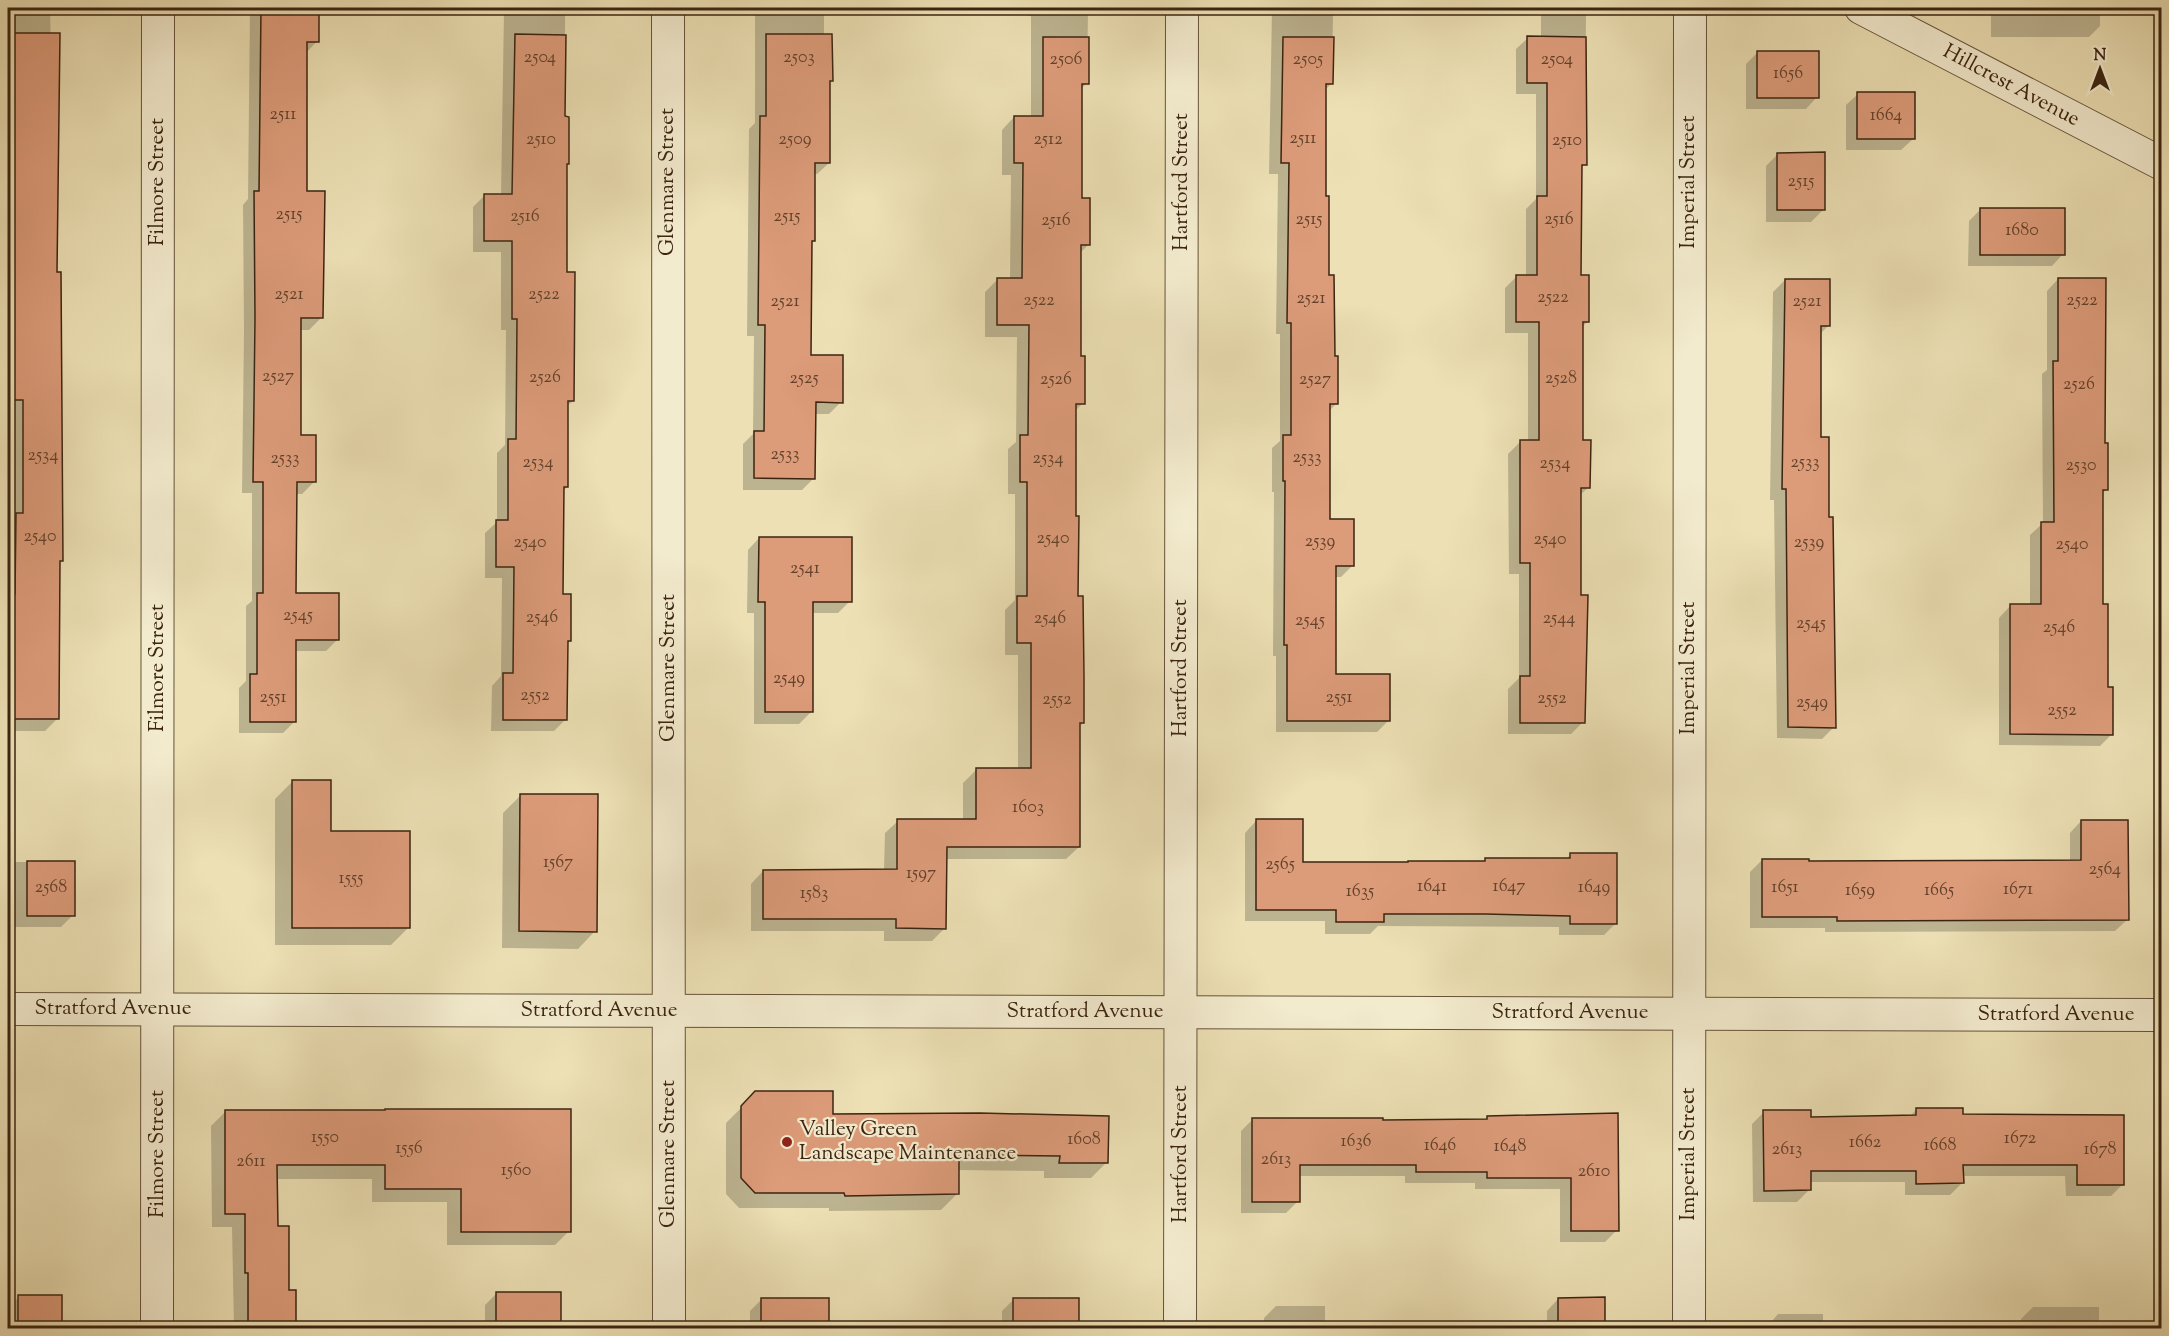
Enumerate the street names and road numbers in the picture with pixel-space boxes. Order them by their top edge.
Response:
street label: Hillcrest Avenue [1937,37,2085,135]
street label: Glenmare Street [653,108,683,256]
street label: Hartford Street [1167,113,1197,251]
street label: Imperial Street [1674,115,1704,249]
street label: Filmore Street [143,118,173,246]
street label: Glenmare Street [654,594,684,742]
street label: Hartford Street [1166,599,1196,737]
street label: Imperial Street [1674,601,1704,735]
street label: Filmore Street [143,604,173,732]
street label: Stratford Avenue [35,994,191,1024]
street label: Stratford Avenue [521,996,677,1026]
street label: Stratford Avenue [1007,997,1163,1027]
street label: Stratford Avenue [1492,998,1648,1028]
street label: Stratford Avenue [1978,1000,2134,1030]
street label: Glenmare Street [654,1080,684,1228]
street label: Hartford Street [1166,1085,1196,1223]
street label: Imperial Street [1674,1087,1704,1221]
street label: Filmore Street [143,1090,173,1218]

